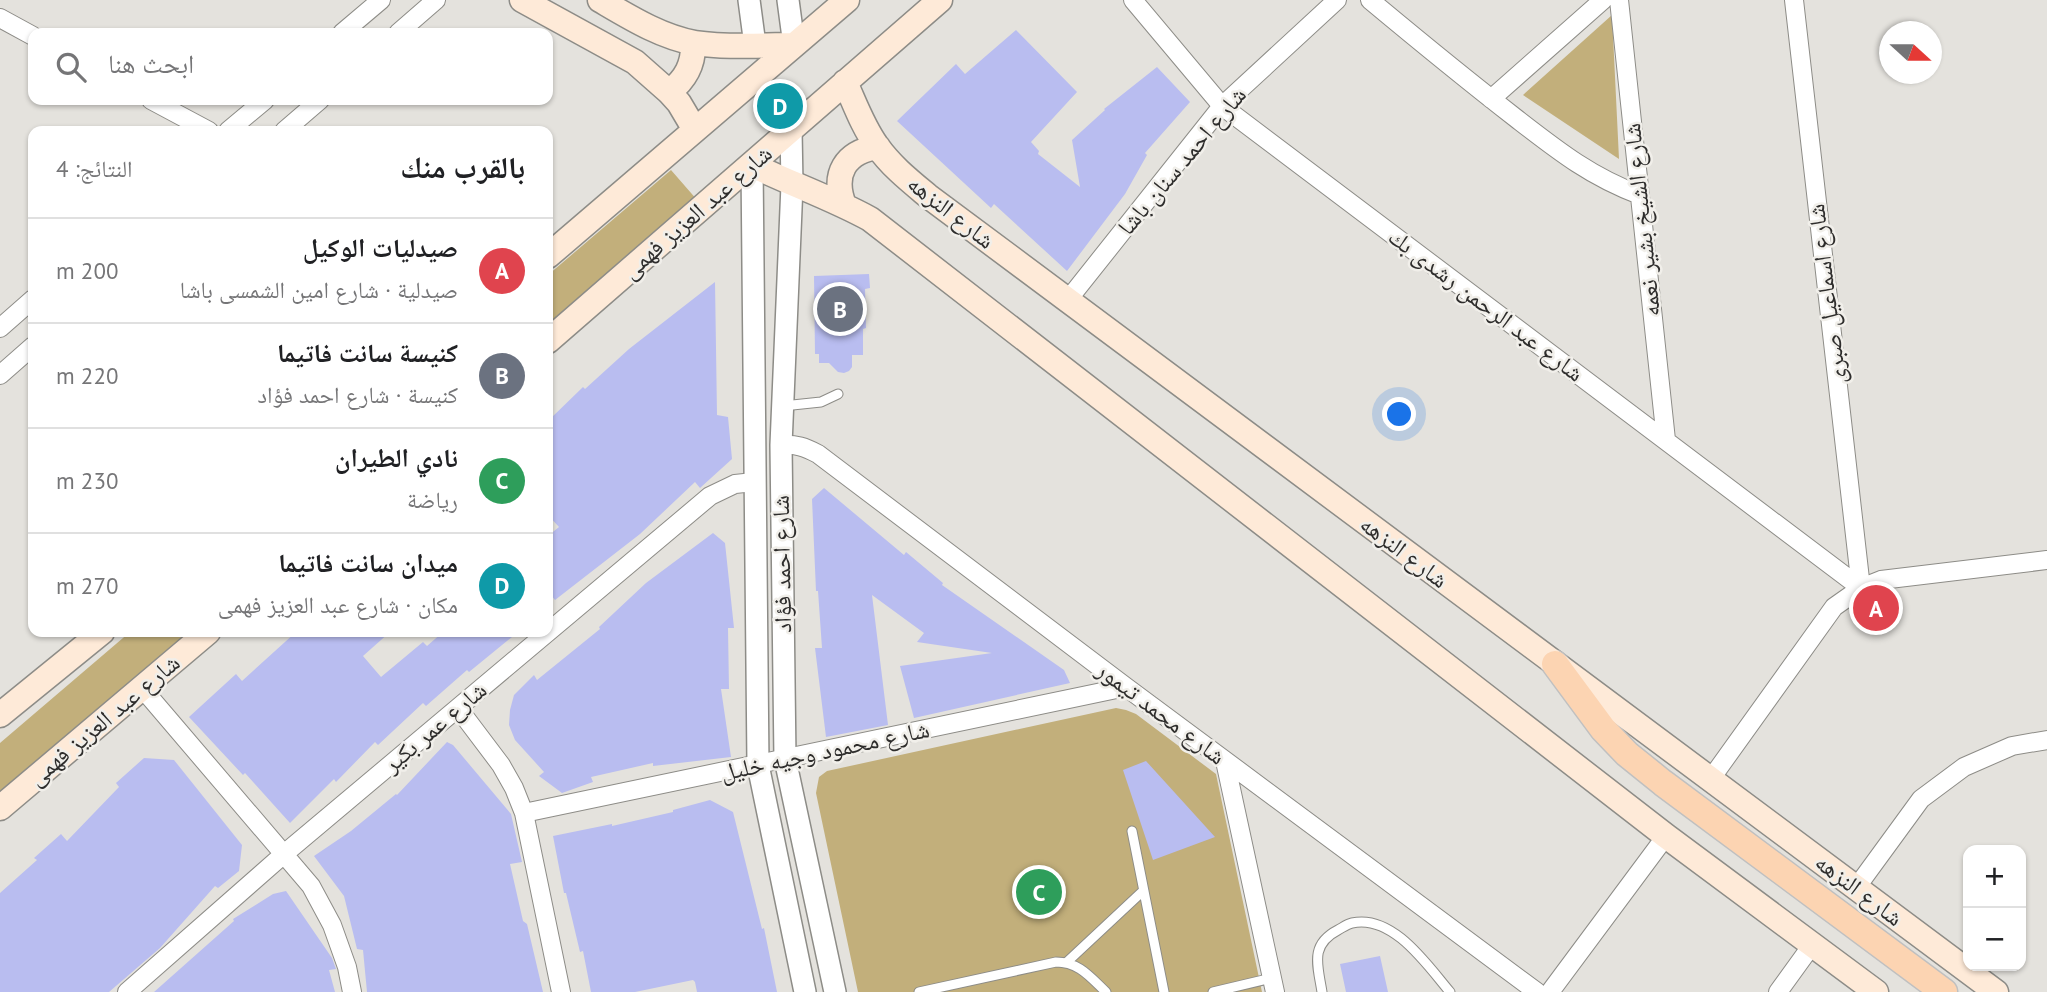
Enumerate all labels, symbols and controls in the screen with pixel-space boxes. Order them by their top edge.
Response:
north arrow [1879,21,1942,84]
search box [28,28,553,105]
text: ابحث هنا [108,47,194,80]
icon: search [52,48,90,86]
pin: D [757,80,803,132]
street label: شارع احمد سنان باشا [1110,80,1253,241]
street label: شارع الشيخ بشير نعمه [1616,122,1667,318]
street label: شارع عبد العزيز فهمى [615,138,778,285]
text: بالقرب منك [400,147,525,186]
text: النتائج: 4 [56,154,133,183]
street label: شارع النزهه [901,168,1001,255]
street label: شارع اسماعيل صبرى [1800,202,1853,386]
street label: شارع عبد الرحمن رشدى بك [1382,221,1590,388]
text: صيدليات الوكيل [303,231,458,264]
text: 200 m [56,256,118,285]
text: A [495,256,509,285]
text: صيدلية · شارع امين الشمسى باشا [180,275,458,304]
pin: B [817,283,863,335]
text: كنيسة سانت فاتيما [277,336,458,369]
text: 220 m [56,361,118,390]
text: B [495,361,509,390]
text: كنيسة · شارع احمد فؤاد [257,380,458,409]
your location [1382,397,1416,431]
text: نادي الطيران [335,441,458,474]
text: 230 m [56,466,118,495]
text: C [496,466,508,495]
text: رياضة [407,485,458,514]
street label: شارع احمد فؤاد [765,495,798,633]
street label: شارع النزهه [1354,508,1455,595]
text: ميدان سانت فاتيما [278,546,458,579]
text: 270 m [56,571,118,600]
text: D [495,571,509,600]
pin: A [1853,582,1899,634]
text: مكان · شارع عبد العزيز فهمى [218,590,458,619]
street label: شارع عبد العزيز فهمى [21,647,186,792]
street label: شارع محمد تيمور [1090,653,1232,771]
street label: شارع عمر بكير [376,674,493,780]
street label: شارع محمود وجيه خليل [718,713,932,788]
map controls [1963,845,2026,971]
button: + [1963,845,2026,908]
street label: شارع النزهه [1809,846,1910,933]
pin: C [1016,866,1062,918]
button: − [1963,908,2026,971]

